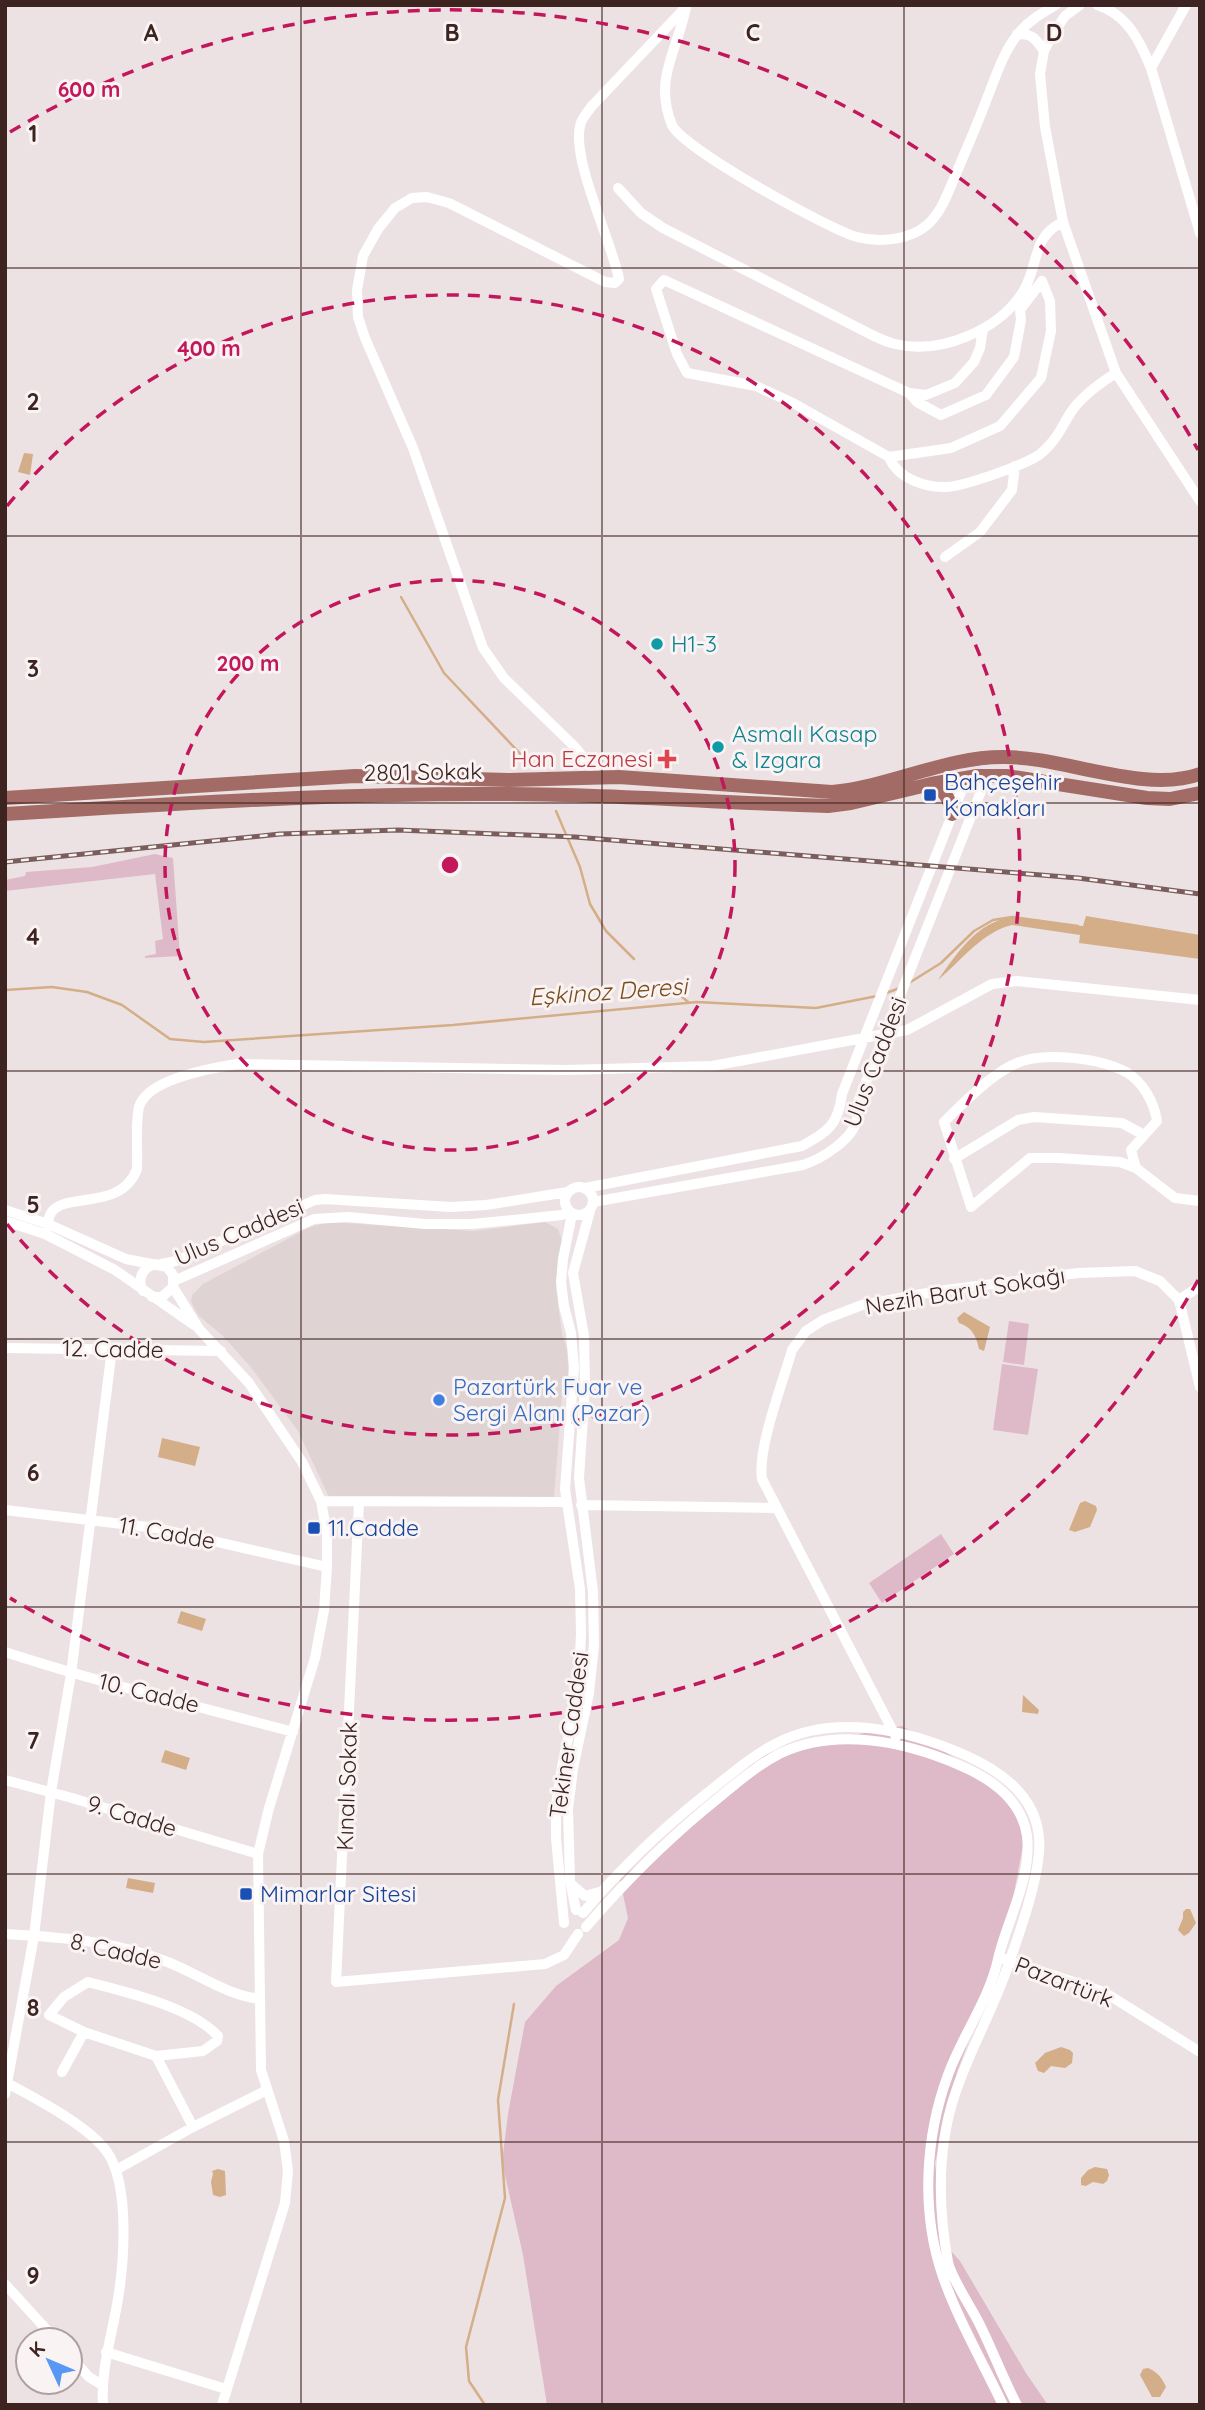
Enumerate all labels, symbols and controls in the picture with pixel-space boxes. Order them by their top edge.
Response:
text: A [144,18,159,47]
text: B [444,18,460,47]
text: C [746,18,760,47]
text: D [1046,18,1062,47]
text: 600 m [58,76,120,102]
text: 1 [29,119,37,148]
text: 400 m [177,335,241,361]
text: 2 [26,387,40,416]
place label: H1-3 [671,629,717,658]
marker: H1-3 [649,636,665,652]
text: 200 m [217,650,279,676]
text: 3 [27,654,39,683]
place label: Asmalı Kasap & Izgara [732,719,877,774]
marker: Asmalı Kasap & Izgara [710,739,726,755]
place label: Han Eczanesi [511,744,653,773]
marker: Han Eczanesi [659,751,675,767]
street label: 2801 Sokak [363,756,483,787]
place label: Bahçeşehir Konakları [944,767,1062,822]
marker: Bahçeşehir Konakları [922,787,938,803]
centre of rings [438,853,462,877]
text: 4 [26,922,40,951]
water label: Eşkinoz Deresi [528,970,691,1012]
street label: Ulus Caddesi [836,993,913,1131]
text: 5 [26,1190,40,1219]
street label: Ulus Caddesi [170,1191,308,1272]
street label: Nezih Barut Sokağı [863,1260,1067,1321]
street label: 12. Cadde [62,1333,164,1364]
place label: Pazartürk Fuar ve Sergi Alanı (Pazar) [453,1372,650,1427]
marker: Pazartürk Fuar ve Sergi Alanı (Pazar) [431,1392,447,1408]
text: 6 [27,1458,39,1487]
street label: 11. Cadde [117,1510,218,1555]
place label: 11.Cadde [328,1513,419,1542]
marker: 11.Cadde [306,1520,322,1536]
street label: Tekiner Caddesi [542,1650,595,1820]
street label: 10. Cadde [96,1666,202,1719]
street label: Kınalı Sokak [330,1721,363,1851]
text: 7 [27,1726,40,1755]
street label: 9. Cadde [84,1788,180,1843]
place label: Mimarlar Sitesi [260,1879,416,1908]
marker: Mimarlar Sitesi [238,1886,254,1902]
street label: 8. Cadde [68,1926,165,1975]
street label: Pazartürk [1011,1949,1118,2014]
text: 8 [27,1993,39,2022]
text: 9 [26,2261,40,2290]
north arrow [14,2326,84,2396]
text: K [24,2336,50,2362]

